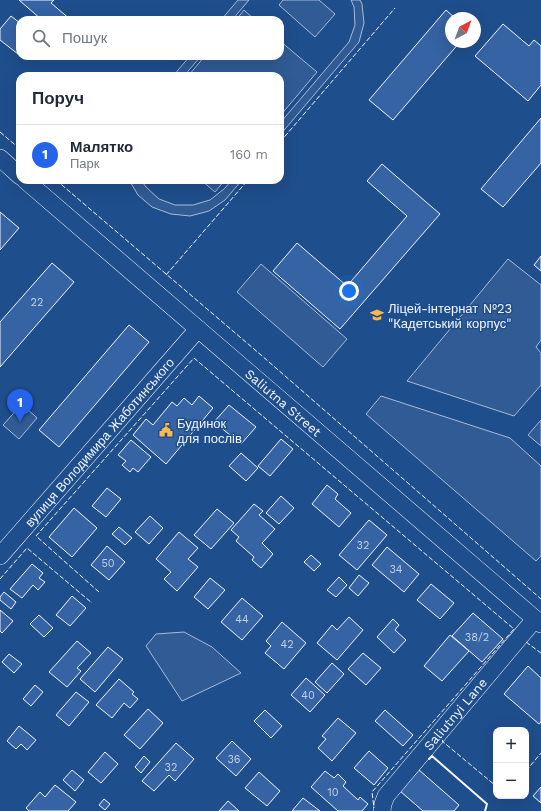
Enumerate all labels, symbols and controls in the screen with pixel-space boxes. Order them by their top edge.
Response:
north arrow [445,12,481,48]
search box [16,16,284,60]
icon: search [30,27,52,49]
text: Пошук [62,29,107,47]
text: Поруч [32,88,84,108]
text: Малятко [70,138,133,156]
text: 1 [42,147,48,162]
text: 160 m [230,147,268,162]
text: Парк [70,156,100,171]
your location [339,281,359,301]
house number: 22 [31,296,43,309]
place label: Ліцей-інтернат №23 "Кадетський корпус" [388,301,512,331]
school or university icon: Ліцей-інтернат №23 "Кадетський корпус" [369,307,385,323]
street label: вулиця Володимира Жаботинського [22,355,177,530]
street label: Saliutna Street [242,366,325,440]
pin: 1 [7,389,33,422]
place label: Будинок для послів [177,416,242,446]
public building icon: Будинок для послів [158,422,174,438]
house number: 32 [357,539,369,552]
house number: 50 [101,557,115,570]
house number: 34 [389,563,403,576]
house number: 44 [235,613,249,626]
house number: 38/2 [465,631,489,644]
house number: 42 [280,638,294,651]
street label: Saliutnyi Lane [421,675,490,753]
house number: 40 [301,689,315,702]
map controls [493,727,529,799]
button: + [493,727,529,763]
house number: 36 [227,753,241,766]
house number: 32 [165,761,177,774]
button: − [493,763,529,799]
house number: 10 [327,786,339,799]

